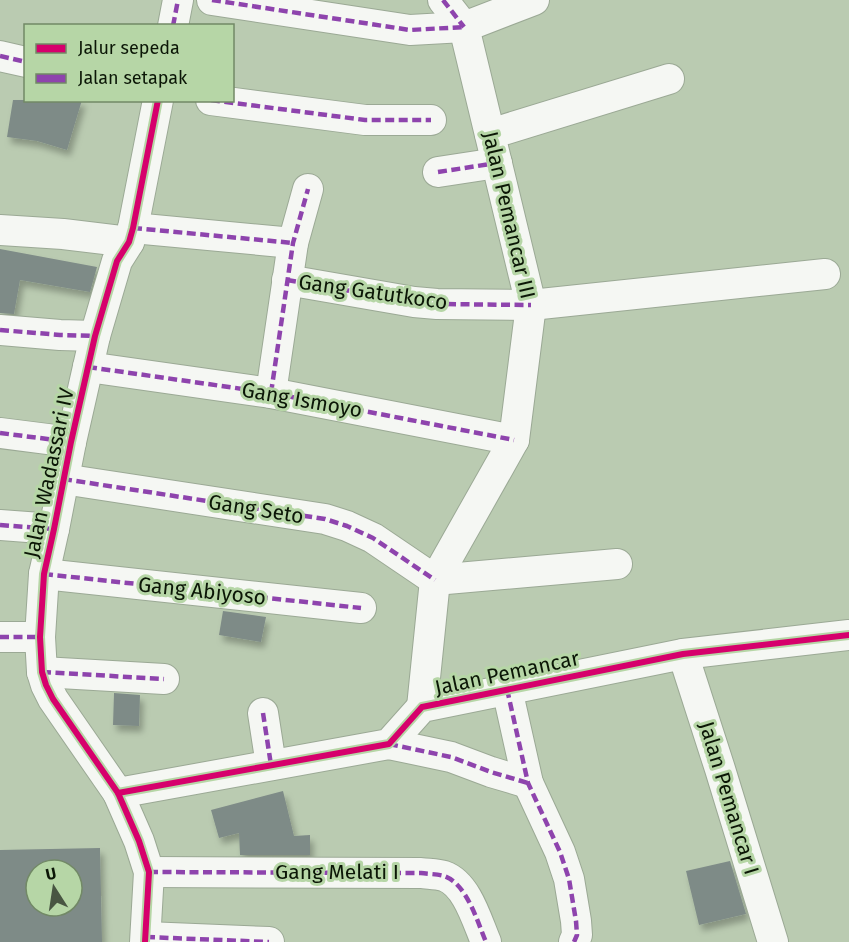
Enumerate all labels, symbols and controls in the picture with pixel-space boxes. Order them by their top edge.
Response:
legend [24,24,234,102]
text: Jalur sepeda [78,37,180,59]
text: Jalan setapak [78,67,188,89]
street label: Jalan Pemancar III [477,129,541,301]
street label: Gang Gatutkoco [297,269,449,315]
street label: Gang Ismoyo [240,377,364,423]
street label: Jalan Wadassari IV [18,385,80,560]
street label: Gang Seto [207,489,305,529]
street label: Gang Abiyoso [137,571,267,611]
street label: Jalan Pemancar [432,645,582,701]
street label: Jalan Pemancar I [693,718,765,878]
north arrow [24,858,84,918]
street label: Gang Melati I [275,859,399,885]
text: U [44,863,58,884]

